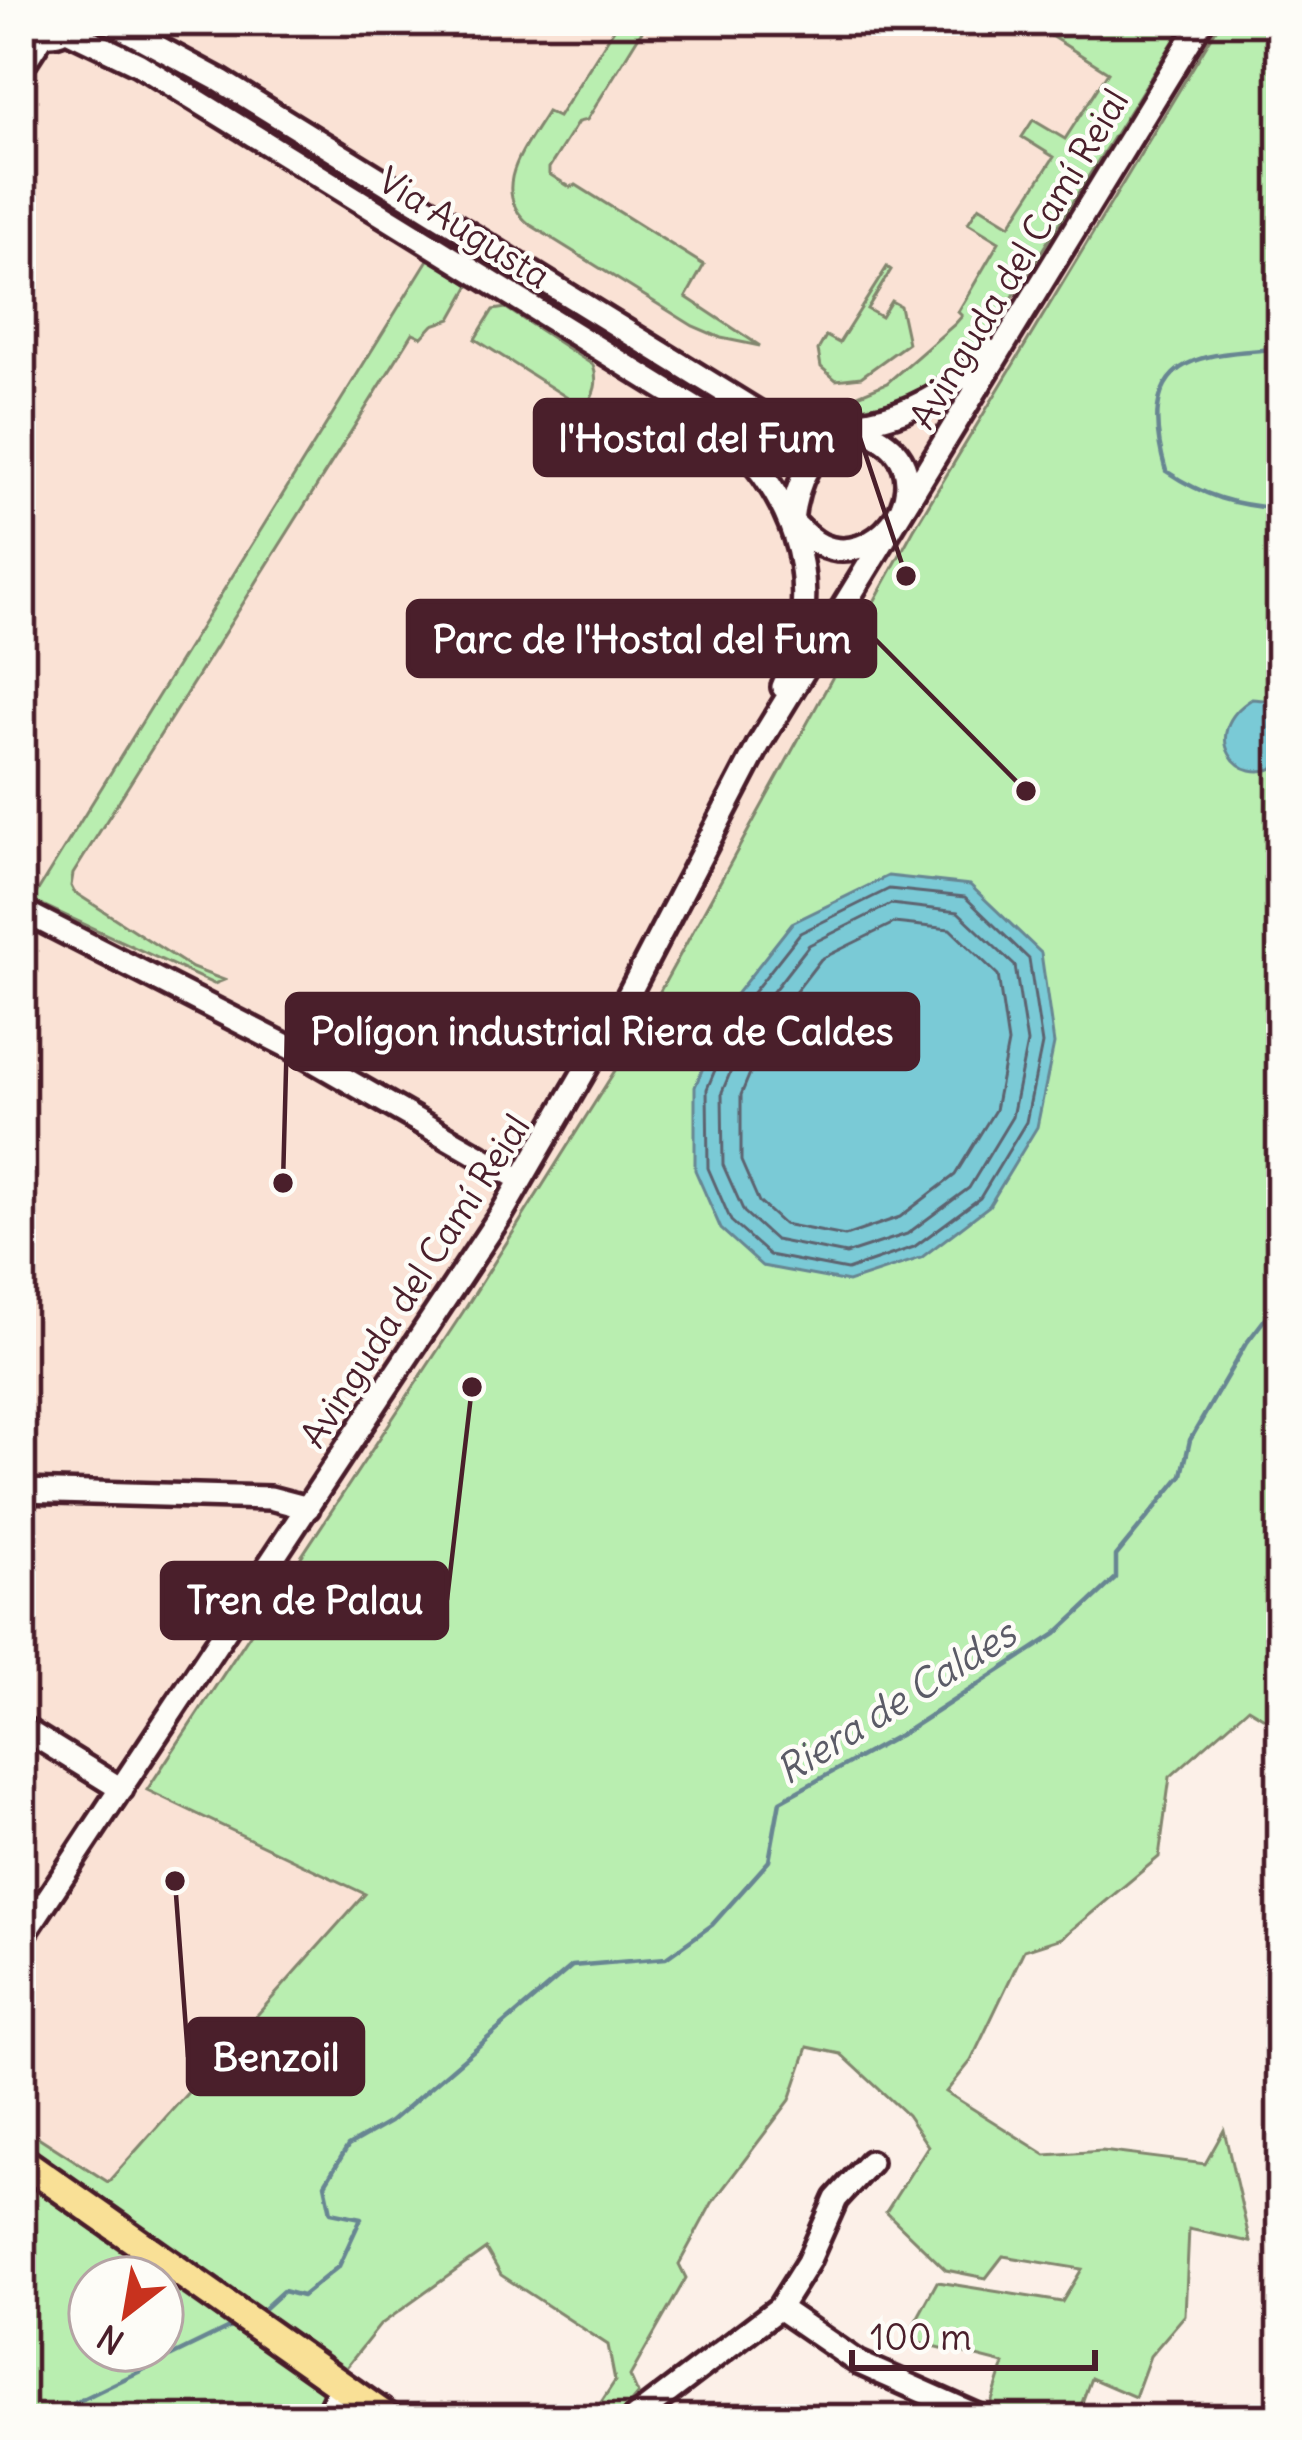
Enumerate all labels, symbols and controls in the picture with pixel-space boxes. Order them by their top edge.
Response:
street label: Avinguda del Camí Reial [900,81,1138,437]
street label: Via Augusta [370,158,558,298]
callout: l'Hostal del Fum [535,400,860,475]
text: l'Hostal del Fum [559,414,835,463]
callout: Parc de l'Hostal del Fum [408,601,875,676]
text: Parc de l'Hostal del Fum [432,615,852,664]
callout: Polígon industrial Riera de Caldes [287,994,918,1069]
text: Polígon industrial Riera de Caldes [311,1007,893,1056]
street label: Avinguda del Camí Reial [290,1106,540,1456]
callout: Tren de Palau [162,1563,447,1638]
text: Tren de Palau [187,1576,423,1625]
water label: Riera de Caldes [767,1608,1026,1795]
callout: Benzoil [188,2019,363,2094]
text: Benzoil [213,2033,339,2082]
north arrow [66,2254,186,2374]
scale bar [852,2296,1095,2370]
text: 100 m [870,2315,972,2360]
text: N [90,2316,131,2364]

